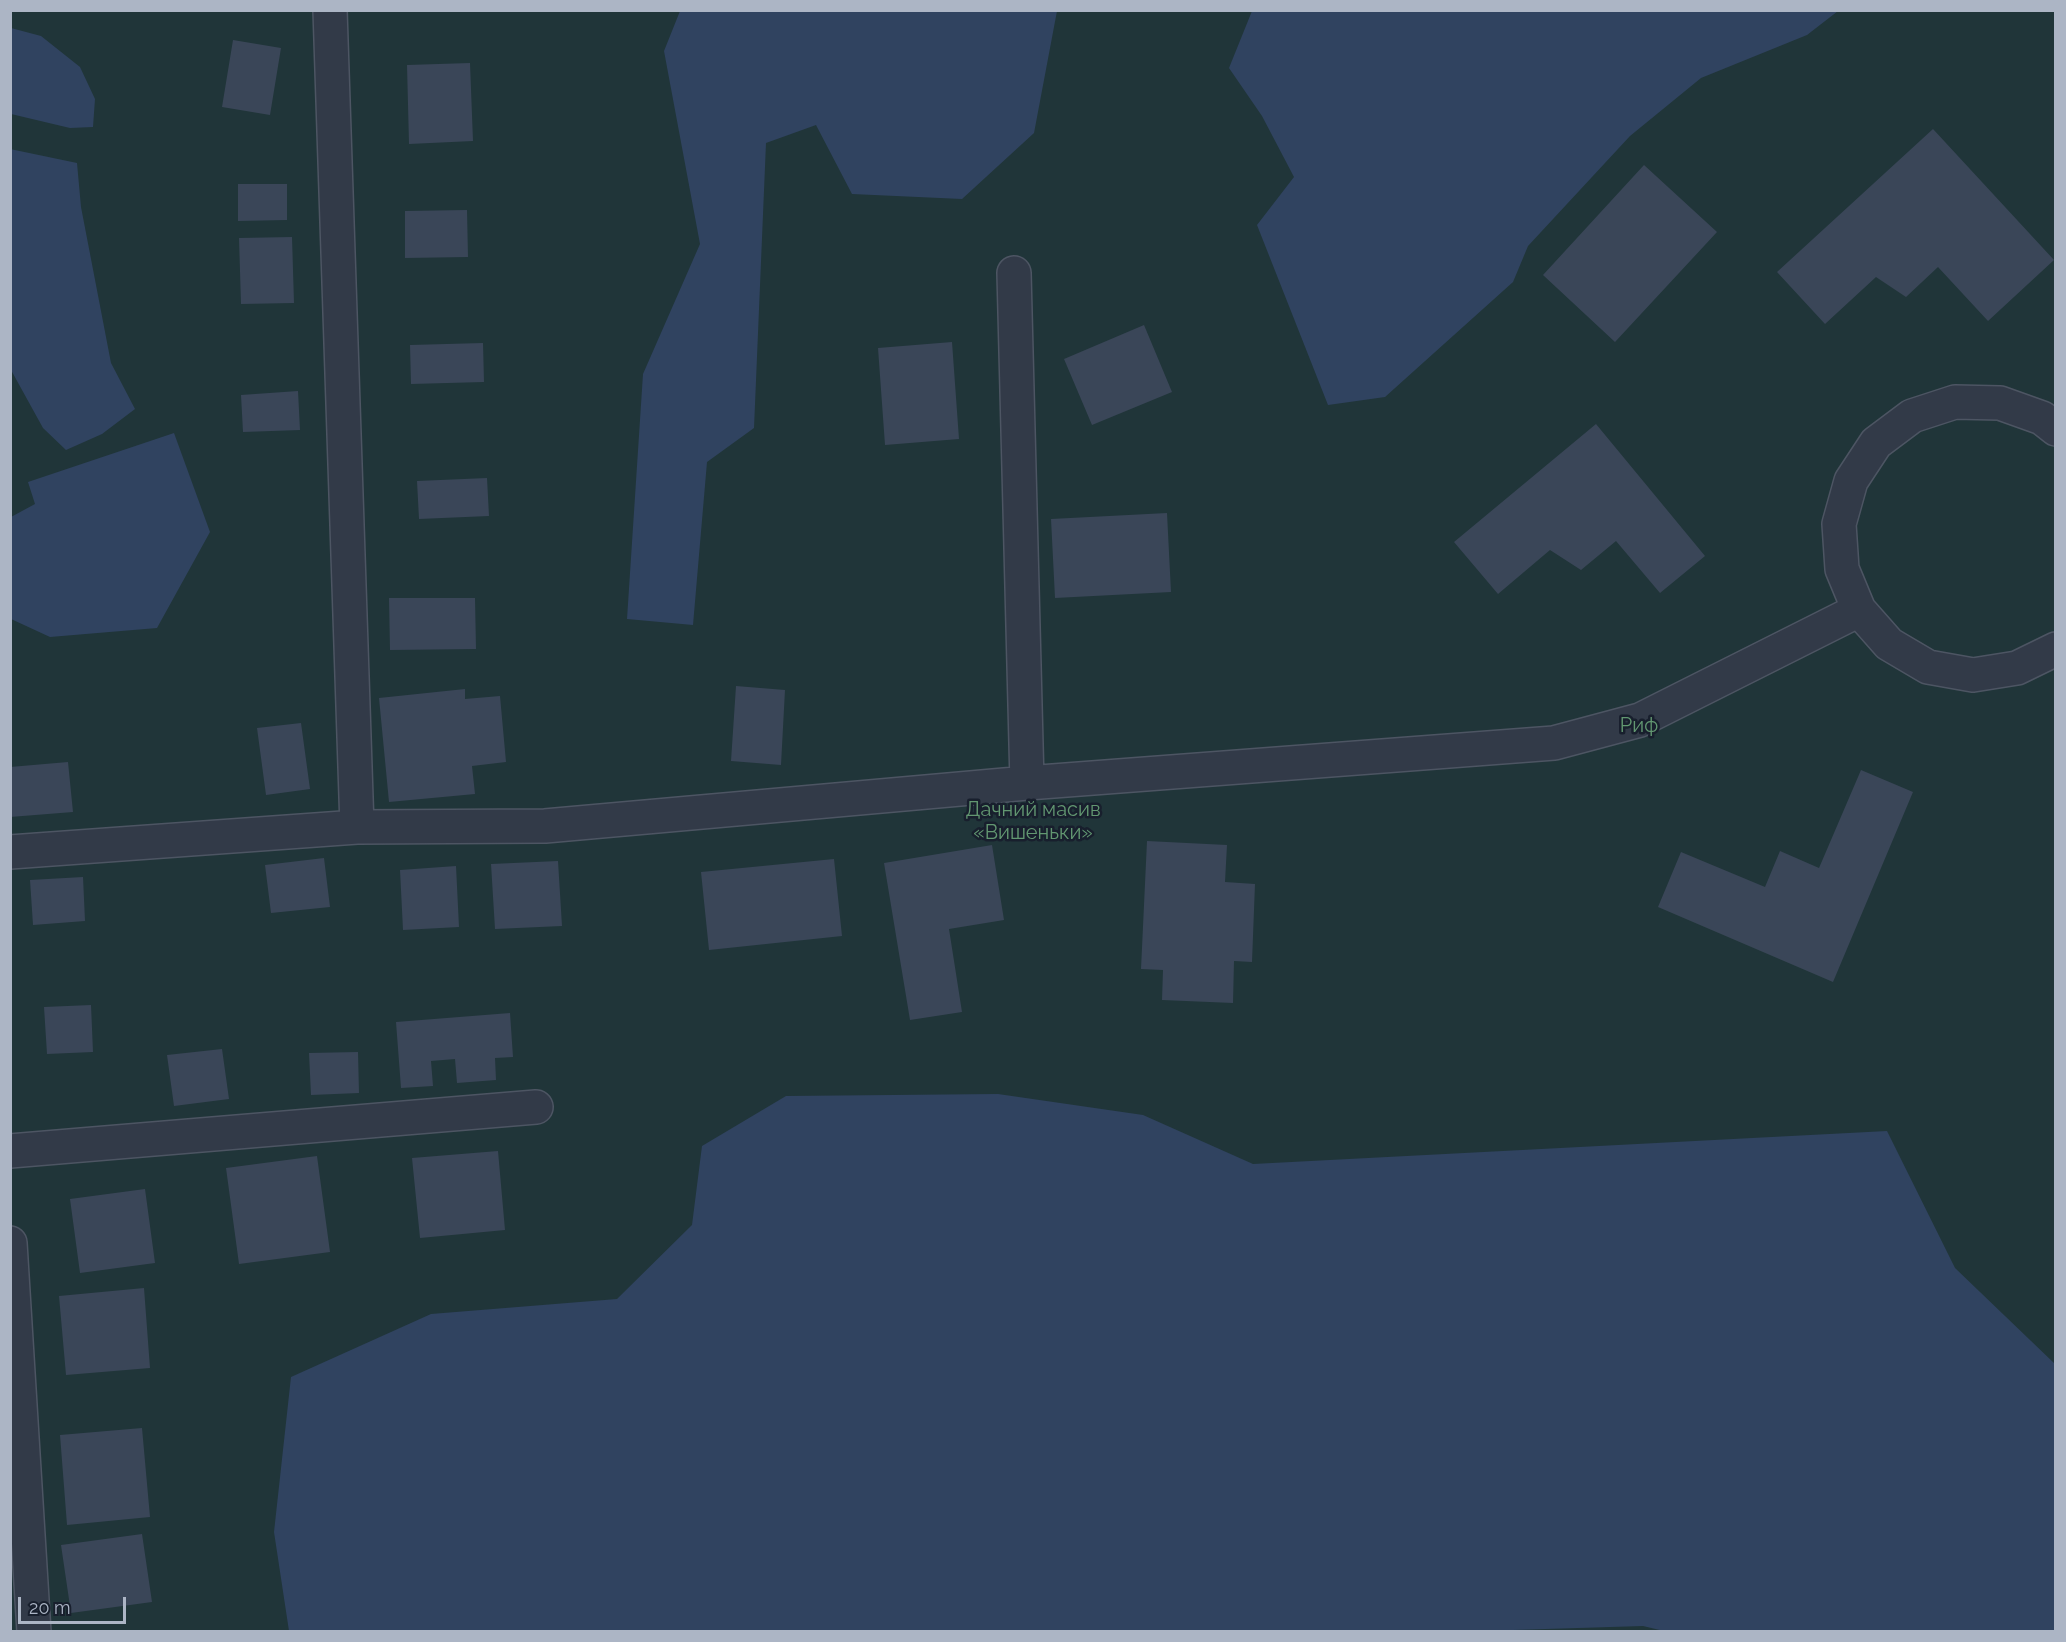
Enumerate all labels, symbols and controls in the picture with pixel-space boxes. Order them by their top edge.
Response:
park label: Риф [1620,714,1658,738]
park label: Дачний масив «Вишеньки» [965,798,1101,845]
scale bar [21,1585,129,1623]
text: 20 m [29,1597,71,1618]

